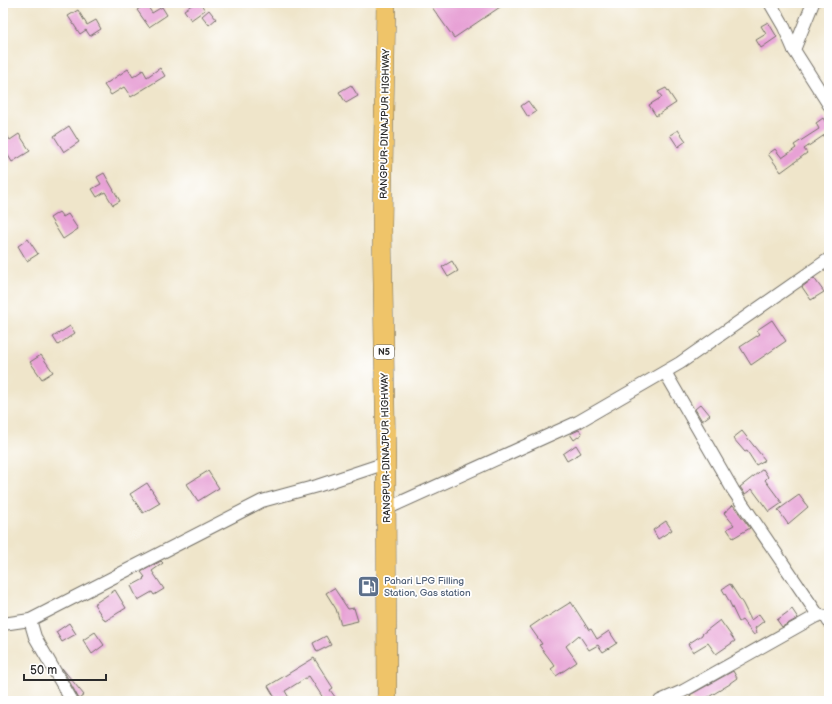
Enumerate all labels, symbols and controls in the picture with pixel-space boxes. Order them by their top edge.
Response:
street label: RANGPUR-DINAJPUR HIGHWAY [378,49,392,199]
road number: N5 [374,345,394,359]
street label: RANGPUR-DINAJPUR HIGHWAY [379,373,393,523]
fuel station icon: Pahari LPG Filling Station, Gas station [356,573,382,599]
place label: Pahari LPG Filling Station, Gas station [384,575,471,599]
scale bar [24,656,106,682]
text: 50 m [30,663,57,678]

